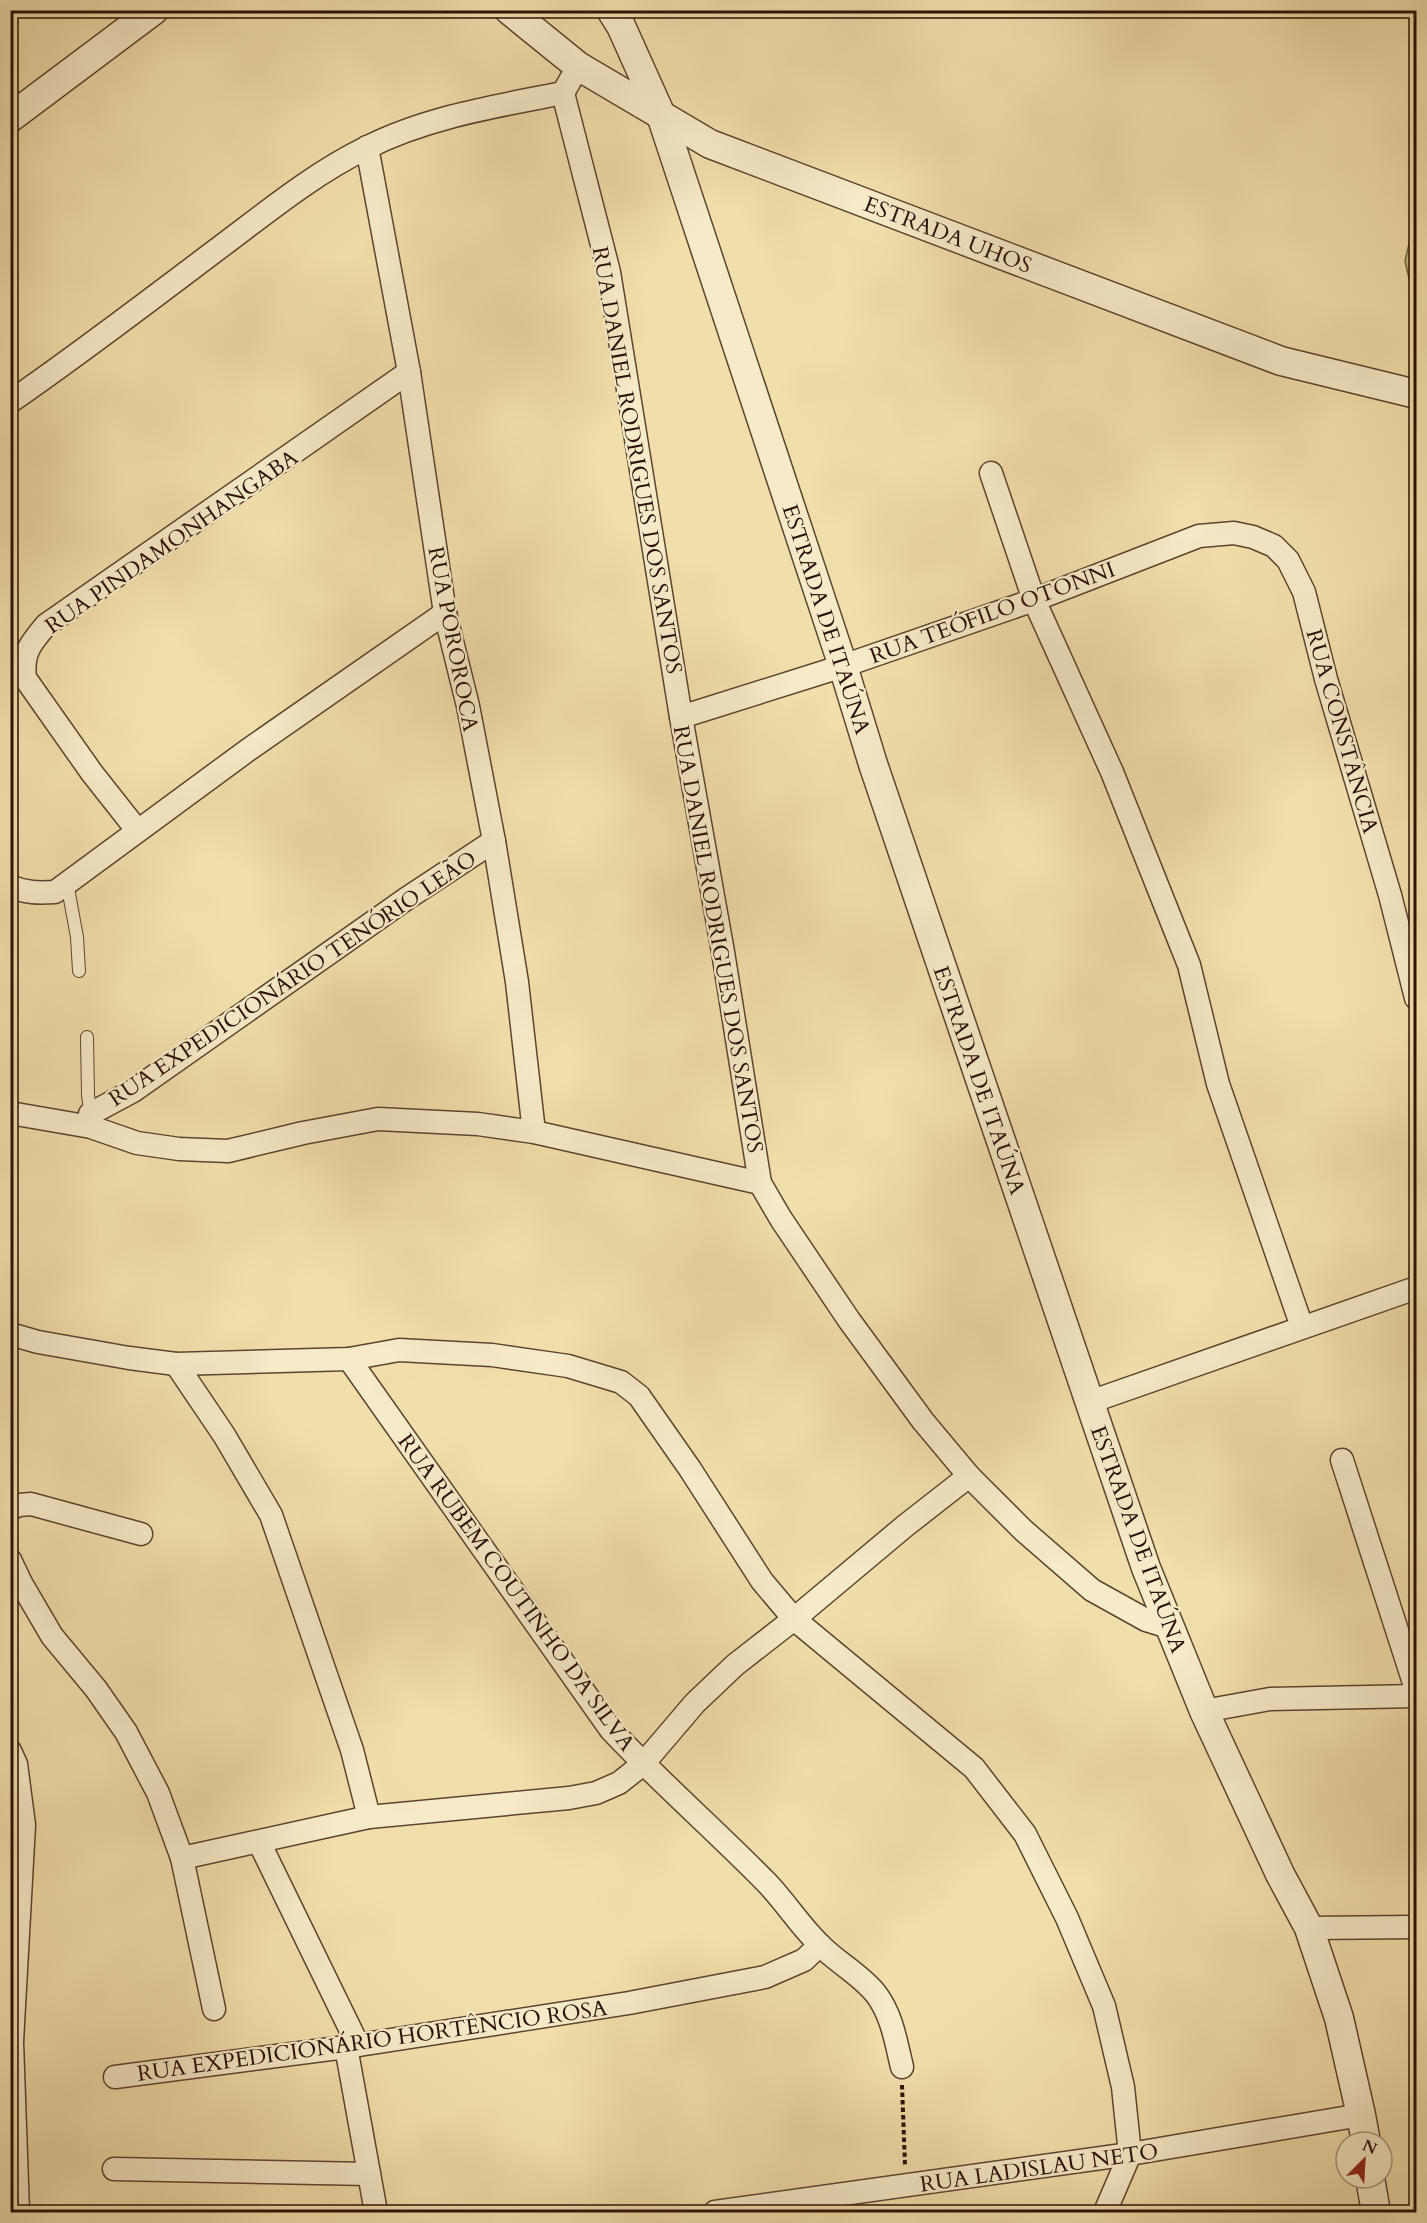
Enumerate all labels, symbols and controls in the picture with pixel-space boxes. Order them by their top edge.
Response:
street label: ESTRADA UHOS [859,189,1036,281]
street label: RUA DANIEL RODRIGUES DOS SANTOS [585,244,689,676]
street label: RUA PINDAMONHANGABA [39,443,304,641]
street label: ESTRADA DE ITAÚNA [775,500,878,738]
street label: RUA POROROCA [420,544,486,735]
street label: RUA TEÓFILO OTONNI [865,555,1119,671]
street label: RUA CONSTÂNCIA [1299,626,1386,837]
street label: RUA DANIEL RODRIGUES DOS SANTOS [666,723,770,1155]
street label: RUA EXPEDICIONÁRIO TENÓRIO LEÃO [103,844,482,1114]
street label: ESTRADA DE ITAÚNA [926,962,1032,1199]
street label: ESTRADA DE ITAÚNA [1083,1421,1193,1658]
street label: RUA RUBEM COUTINHO DA SILVA [391,1428,642,1758]
street label: RUA EXPEDICIONÁRIO HORTÊNCIO ROSA [135,1993,609,2089]
north arrow [1334,2130,1394,2190]
text: N [1359,2134,1381,2160]
street label: RUA LADISLAU NETO [918,2136,1160,2200]

